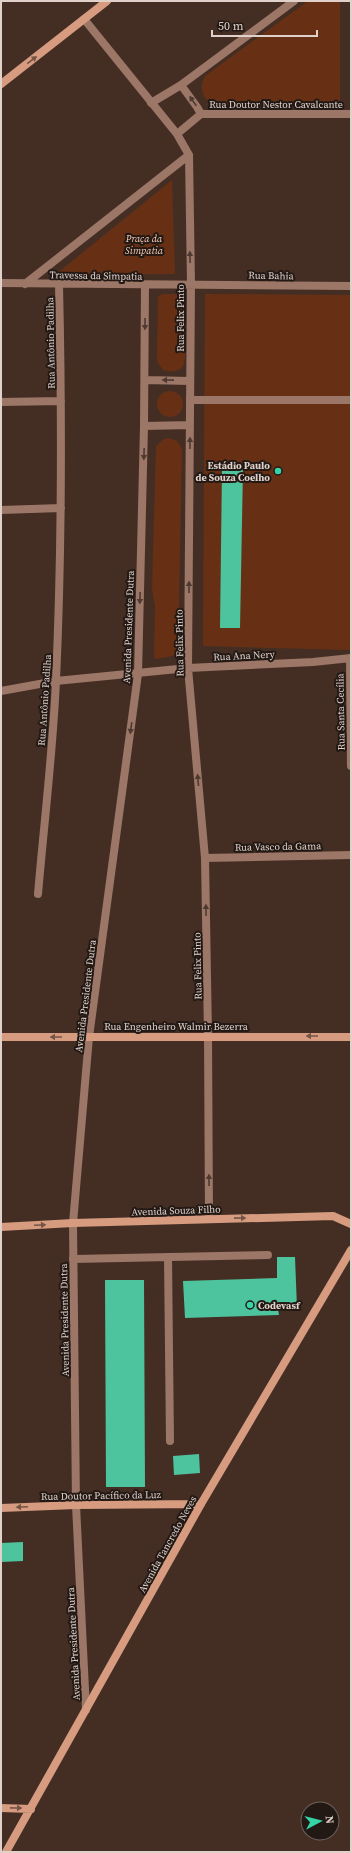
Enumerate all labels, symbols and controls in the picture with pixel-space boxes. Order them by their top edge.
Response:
scale bar [212,12,317,38]
text: 50 m [218,18,244,34]
one-way arrow [26,55,37,64]
one-way arrow [189,95,197,106]
street label: Rua Doutor Nestor Cavalcante [209,98,343,111]
park label: Praça da Simpatia [125,232,164,257]
one-way arrow [187,250,193,263]
street label: Travessa da Simpatia [49,268,143,283]
street label: Rua Bahia [248,269,295,282]
street label: Rua Felix Pinto [174,284,187,352]
street label: Rua Antônio Padilha [43,296,58,389]
one-way arrow [142,318,148,331]
one-way arrow [162,377,174,384]
one-way arrow [187,436,193,449]
one-way arrow [141,448,147,461]
place label: Estádio Paulo de Souza Coelho [195,459,270,484]
marker: Estádio Paulo de Souza Coelho [273,466,283,476]
street label: Avenida Presidente Dutra [120,569,137,684]
one-way arrow [186,580,192,593]
one-way arrow [137,592,143,605]
street label: Rua Felix Pinto [172,609,187,677]
street label: Rua Ana Nery [213,647,276,664]
street label: Rua Antônio Padilha [35,653,54,746]
street label: Rua Santa Cecília [333,673,348,751]
one-way arrow [128,722,134,734]
one-way arrow [195,774,202,786]
street label: Rua Vasco da Gama [235,839,322,854]
one-way arrow [203,903,209,916]
street label: Rua Felix Pinto [190,932,205,1000]
street label: Avenida Presidente Dutra [72,938,99,1053]
street label: Rua Engenheiro Walmir Bezerra [104,1020,249,1033]
one-way arrow [305,1033,318,1039]
one-way arrow [49,1034,62,1040]
one-way arrow [206,1173,212,1186]
street label: Avenida Souza Filho [131,1202,221,1219]
one-way arrow [234,1215,247,1221]
one-way arrow [34,1222,47,1228]
street label: Avenida Presidente Dutra [57,1262,72,1377]
place label: Codevasf [258,1299,301,1312]
marker: Codevasf [245,1300,255,1310]
street label: Rua Doutor Pacífico da Luz [41,1488,162,1503]
street label: Avenida Tancredo Neves [135,1494,199,1595]
one-way arrow [16,1503,28,1510]
street label: Avenida Presidente Dutra [64,1586,83,1701]
north arrow [300,1801,340,1841]
one-way arrow [10,1805,23,1811]
text: N [321,1815,337,1825]

